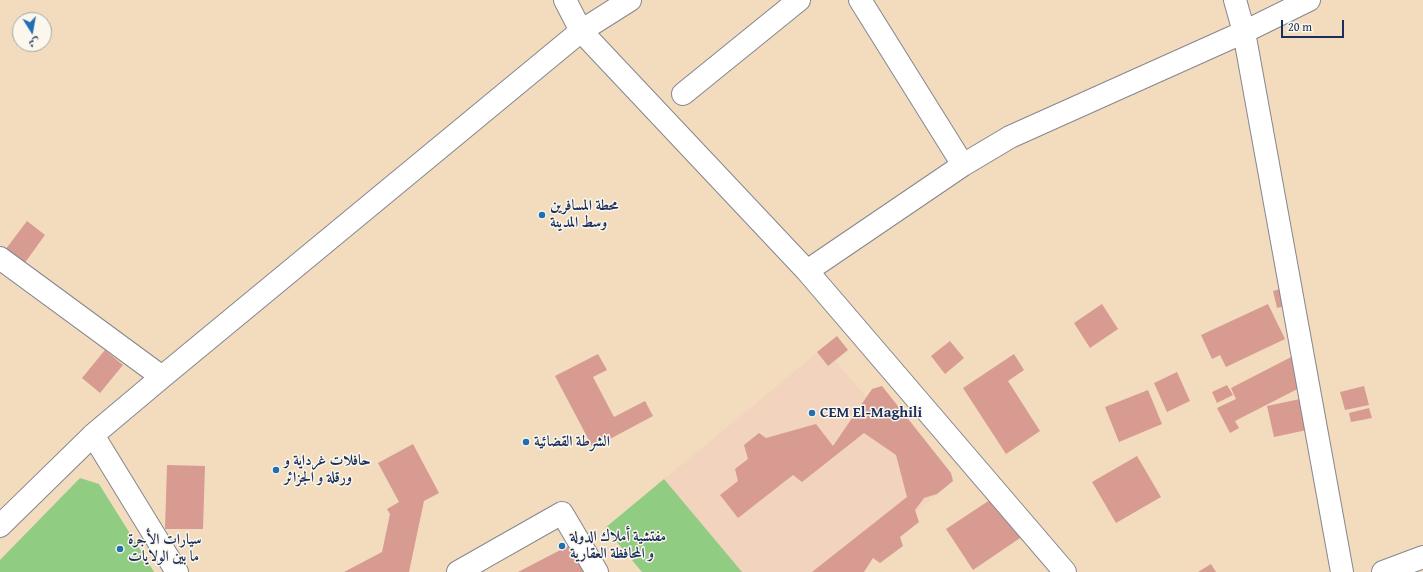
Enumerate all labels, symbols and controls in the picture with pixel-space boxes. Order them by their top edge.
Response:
north arrow [12,12,52,52]
scale bar [1283,12,1346,38]
text: 20 m [1288,18,1312,35]
text: ش [27,34,41,52]
place label: محطة المسافرين وسط المدينة [550,197,618,232]
marker: محطة المسافرين وسط المدينة [537,210,547,220]
place label: CEM El-Maghili [820,404,922,422]
marker: CEM El-Maghili [807,408,817,418]
place label: الشرطة القضائية [534,433,610,451]
marker: الشرطة القضائية [521,437,531,447]
place label: حافلات غرداية و ورقلة و الجزائر [284,452,371,487]
marker: حافلات غرداية و ورقلة و الجزائر [271,465,281,475]
place label: مفتشية أملاك الدولة و المحافظة العقارية [570,528,666,563]
place label: سيارات الأجرة ما بين الولايات [128,531,202,566]
marker: مفتشية أملاك الدولة و المحافظة العقارية [557,541,567,551]
marker: سيارات الأجرة ما بين الولايات [115,544,125,554]

